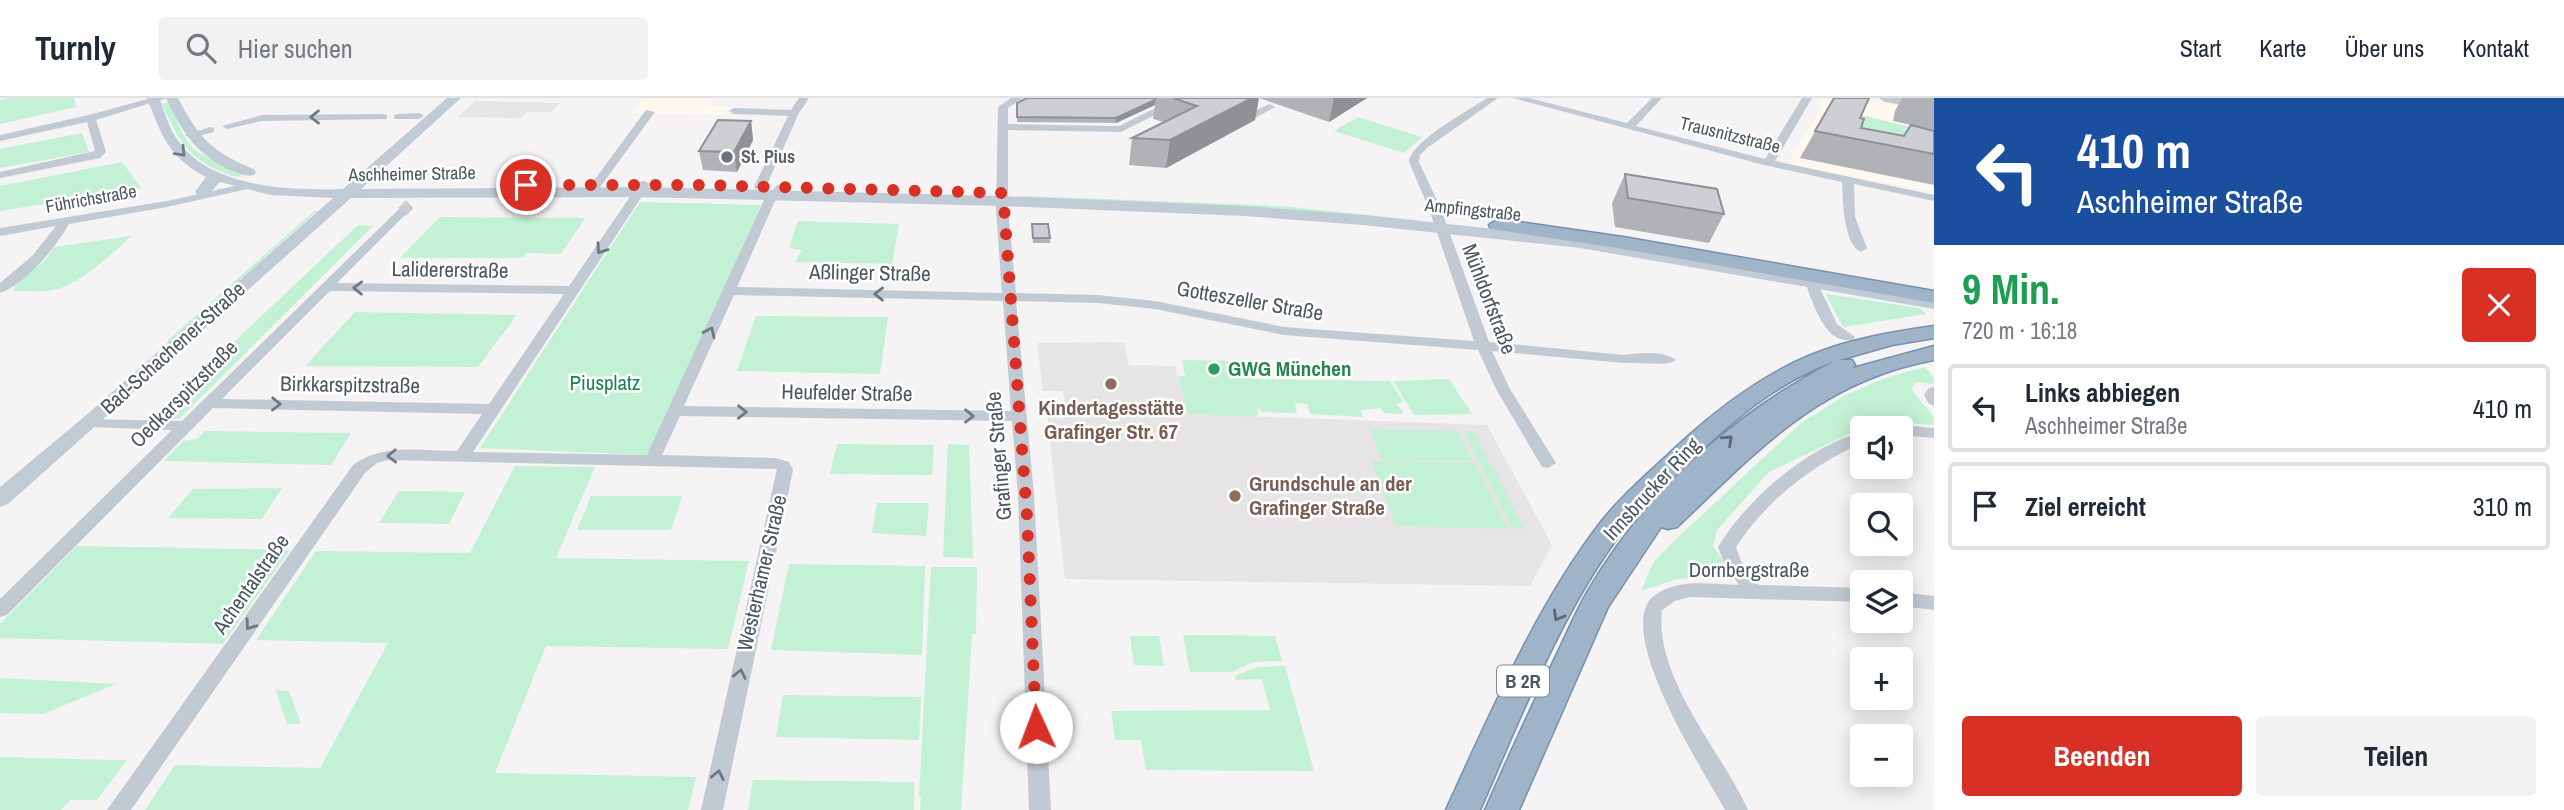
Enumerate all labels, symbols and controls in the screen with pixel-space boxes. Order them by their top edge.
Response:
search box [158,17,648,80]
text: Turnly [35,26,116,70]
icon: search [182,29,220,67]
text: Hier suchen [238,31,353,66]
text: Start [2180,32,2221,64]
text: Karte [2259,32,2306,64]
text: Über uns [2344,32,2424,64]
text: Kontakt [2462,32,2529,64]
one-way arrow [309,110,320,125]
street label: Trausnitzstraße [1677,110,1783,159]
text: 410 m [2077,117,2191,183]
icon: left [1962,126,2053,217]
one-way arrow [173,144,186,157]
place label: St. Pius [741,144,795,169]
marker: St. Pius [719,149,735,165]
pin [496,155,556,215]
street label: Aschheimer Straße [347,160,476,187]
icon: arrive [507,166,545,204]
street label: Führichstraße [44,178,138,219]
text: Aschheimer Straße [2077,180,2303,223]
street label: Ampfingstraße [1423,192,1522,227]
street label: Mühldorfstraße [1455,240,1524,358]
one-way arrow [597,241,609,254]
street label: Lalidererstraße [391,254,509,285]
street label: Aßlinger Straße [808,257,931,288]
text: 9 Min. [1962,261,2060,317]
button: close [2462,268,2536,342]
street label: Gotteszeller Straße [1175,273,1326,328]
street label: Bad-Schachener-Straße [94,275,251,421]
one-way arrow [353,280,363,296]
one-way arrow [873,287,884,302]
text: 720 m · 16:18 [1962,315,2077,346]
one-way arrow [702,326,716,339]
street label: Oedkarspitzstraße [123,333,244,454]
place label: GWG München [1228,354,1351,383]
marker: GWG München [1206,361,1222,377]
park label: Piusplatz [570,368,641,397]
street label: Birkkarspitzstraße [280,369,420,400]
text: Links abbiegen [2025,375,2180,410]
marker: Kindertagesstätte Grafinger Str. 67 [1103,376,1119,392]
street label: Heufelder Straße [781,377,913,408]
icon: left [1966,389,2004,427]
street label: Grafinger Straße [978,390,1019,522]
text: 410 m [2473,391,2532,426]
place label: Kindertagesstätte Grafinger Str. 67 [1038,393,1184,446]
one-way arrow [271,397,282,412]
one-way arrow [737,405,748,420]
one-way arrow [965,408,975,424]
text: Aschheimer Straße [2025,410,2187,441]
map controls [1850,416,1913,787]
button: sound [1850,416,1913,479]
street label: Innsbrucker Ring [1596,431,1707,546]
one-way arrow [1720,436,1733,448]
one-way arrow [387,448,397,464]
place label: Grundschule an der Grafinger Straße [1249,469,1412,522]
icon: arrive [1966,487,2004,525]
marker: Grundschule an der Grafinger Straße [1227,488,1243,504]
text: Ziel erreicht [2025,489,2146,524]
text: 310 m [2473,489,2532,524]
street label: Westerhamer Straße [729,492,794,654]
button: search [1850,493,1913,556]
street label: Achentalstraße [205,528,296,640]
street label: Dornbergstraße [1689,555,1809,584]
button: layers [1850,570,1913,633]
one-way arrow [1553,609,1566,622]
one-way arrow [246,617,258,630]
button: + [1850,647,1913,710]
road number: B 2R [1497,666,1549,696]
one-way arrow [732,668,746,680]
position arrow [999,690,1073,764]
button: Beenden [1962,716,2242,796]
button: Teilen [2256,716,2536,796]
button: − [1850,724,1913,787]
one-way arrow [710,769,725,781]

